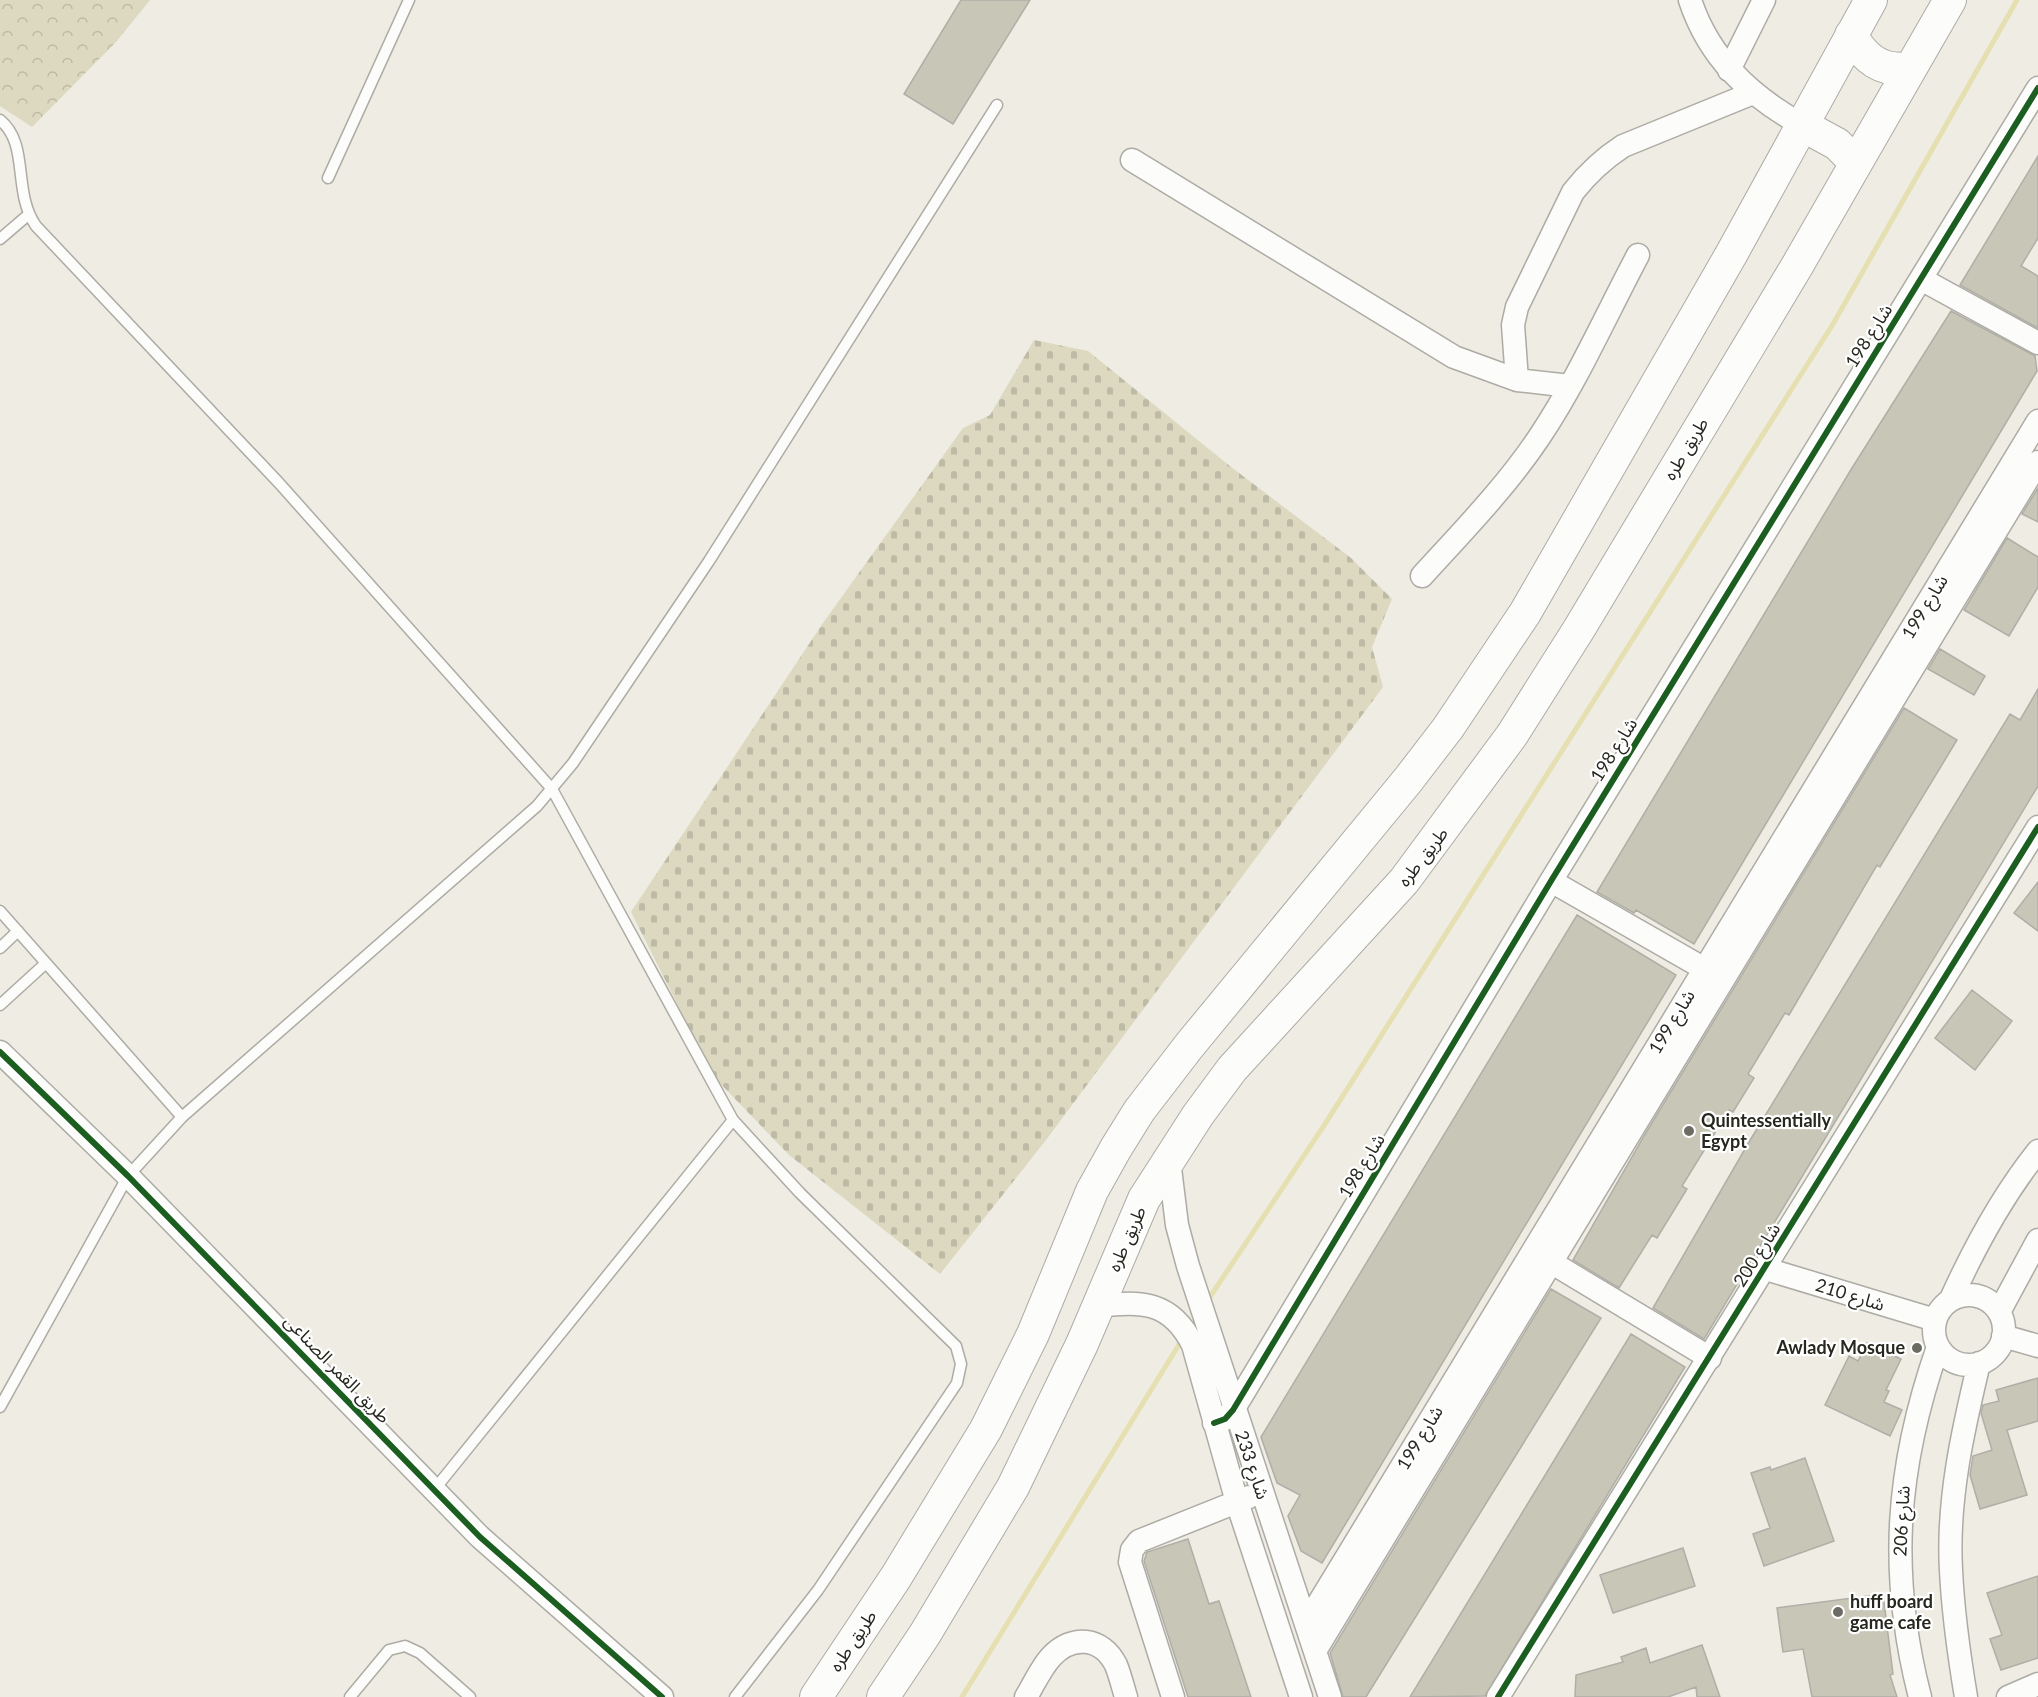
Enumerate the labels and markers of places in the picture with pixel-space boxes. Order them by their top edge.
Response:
place label: Quintessentially Egypt [1701,1109,1832,1152]
marker: Quintessentially Egypt [1682,1124,1696,1138]
place label: Awlady Mosque [1775,1336,1905,1358]
marker: Awlady Mosque [1910,1341,1924,1355]
place label: huff board game cafe [1850,1590,1933,1633]
marker: huff board game cafe [1831,1605,1845,1619]

